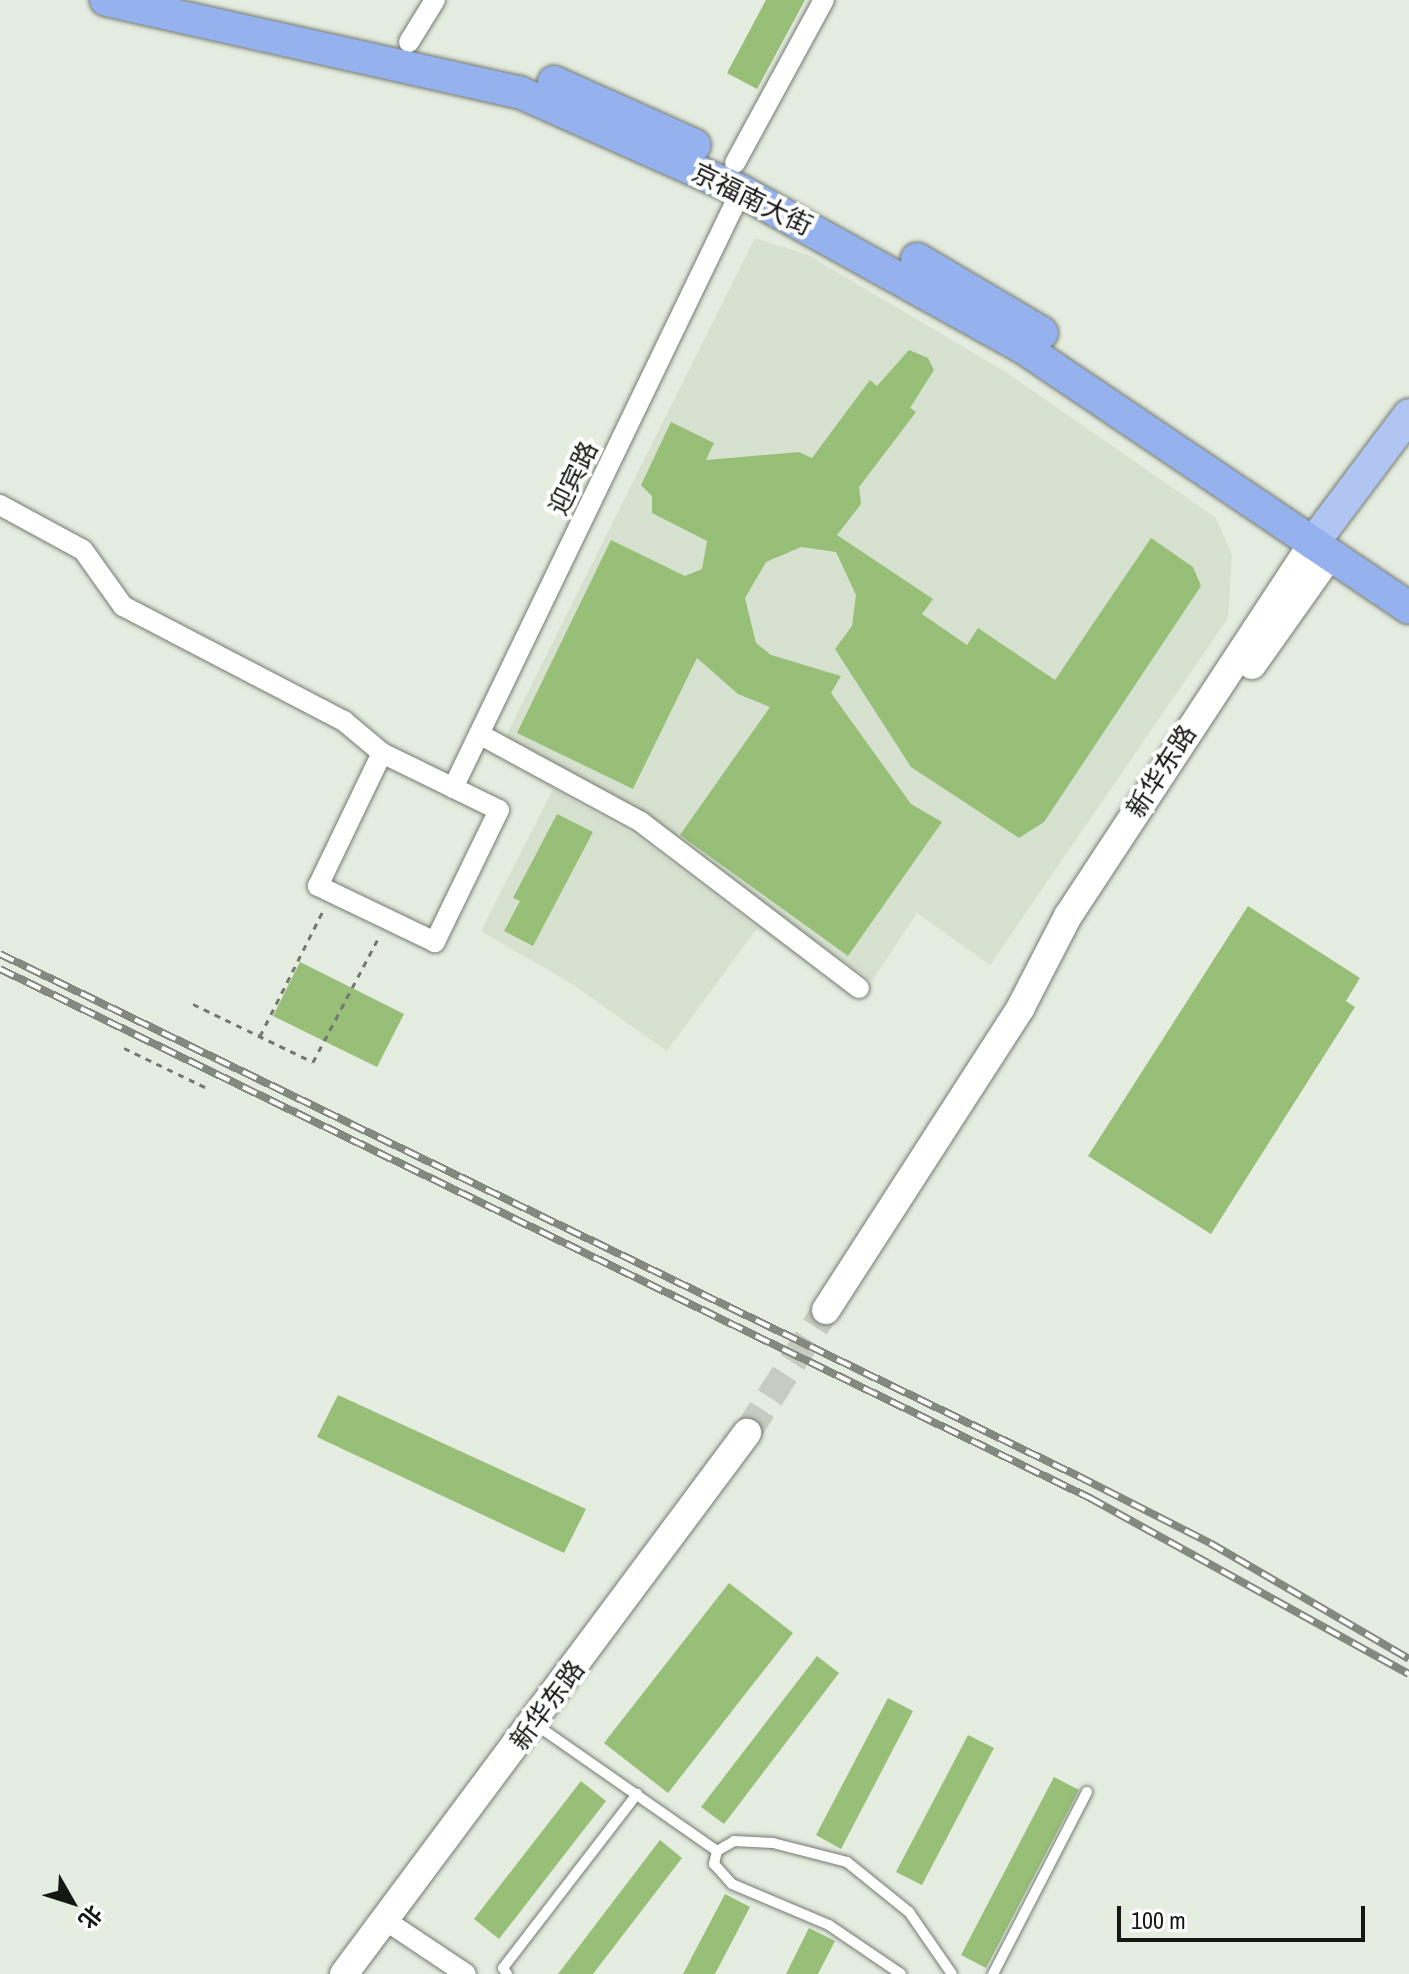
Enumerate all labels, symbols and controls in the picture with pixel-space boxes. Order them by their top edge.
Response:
street label: 京福南大街 [687,156,817,242]
street label: 迎宾路 [542,436,604,520]
street label: 新华东路 [1120,719,1202,823]
street label: 新华东路 [503,1654,591,1756]
north arrow [32,1862,112,1942]
scale bar [1121,1890,1369,1940]
text: 北 [72,1899,109,1935]
text: 100 m [1131,1904,1186,1936]

